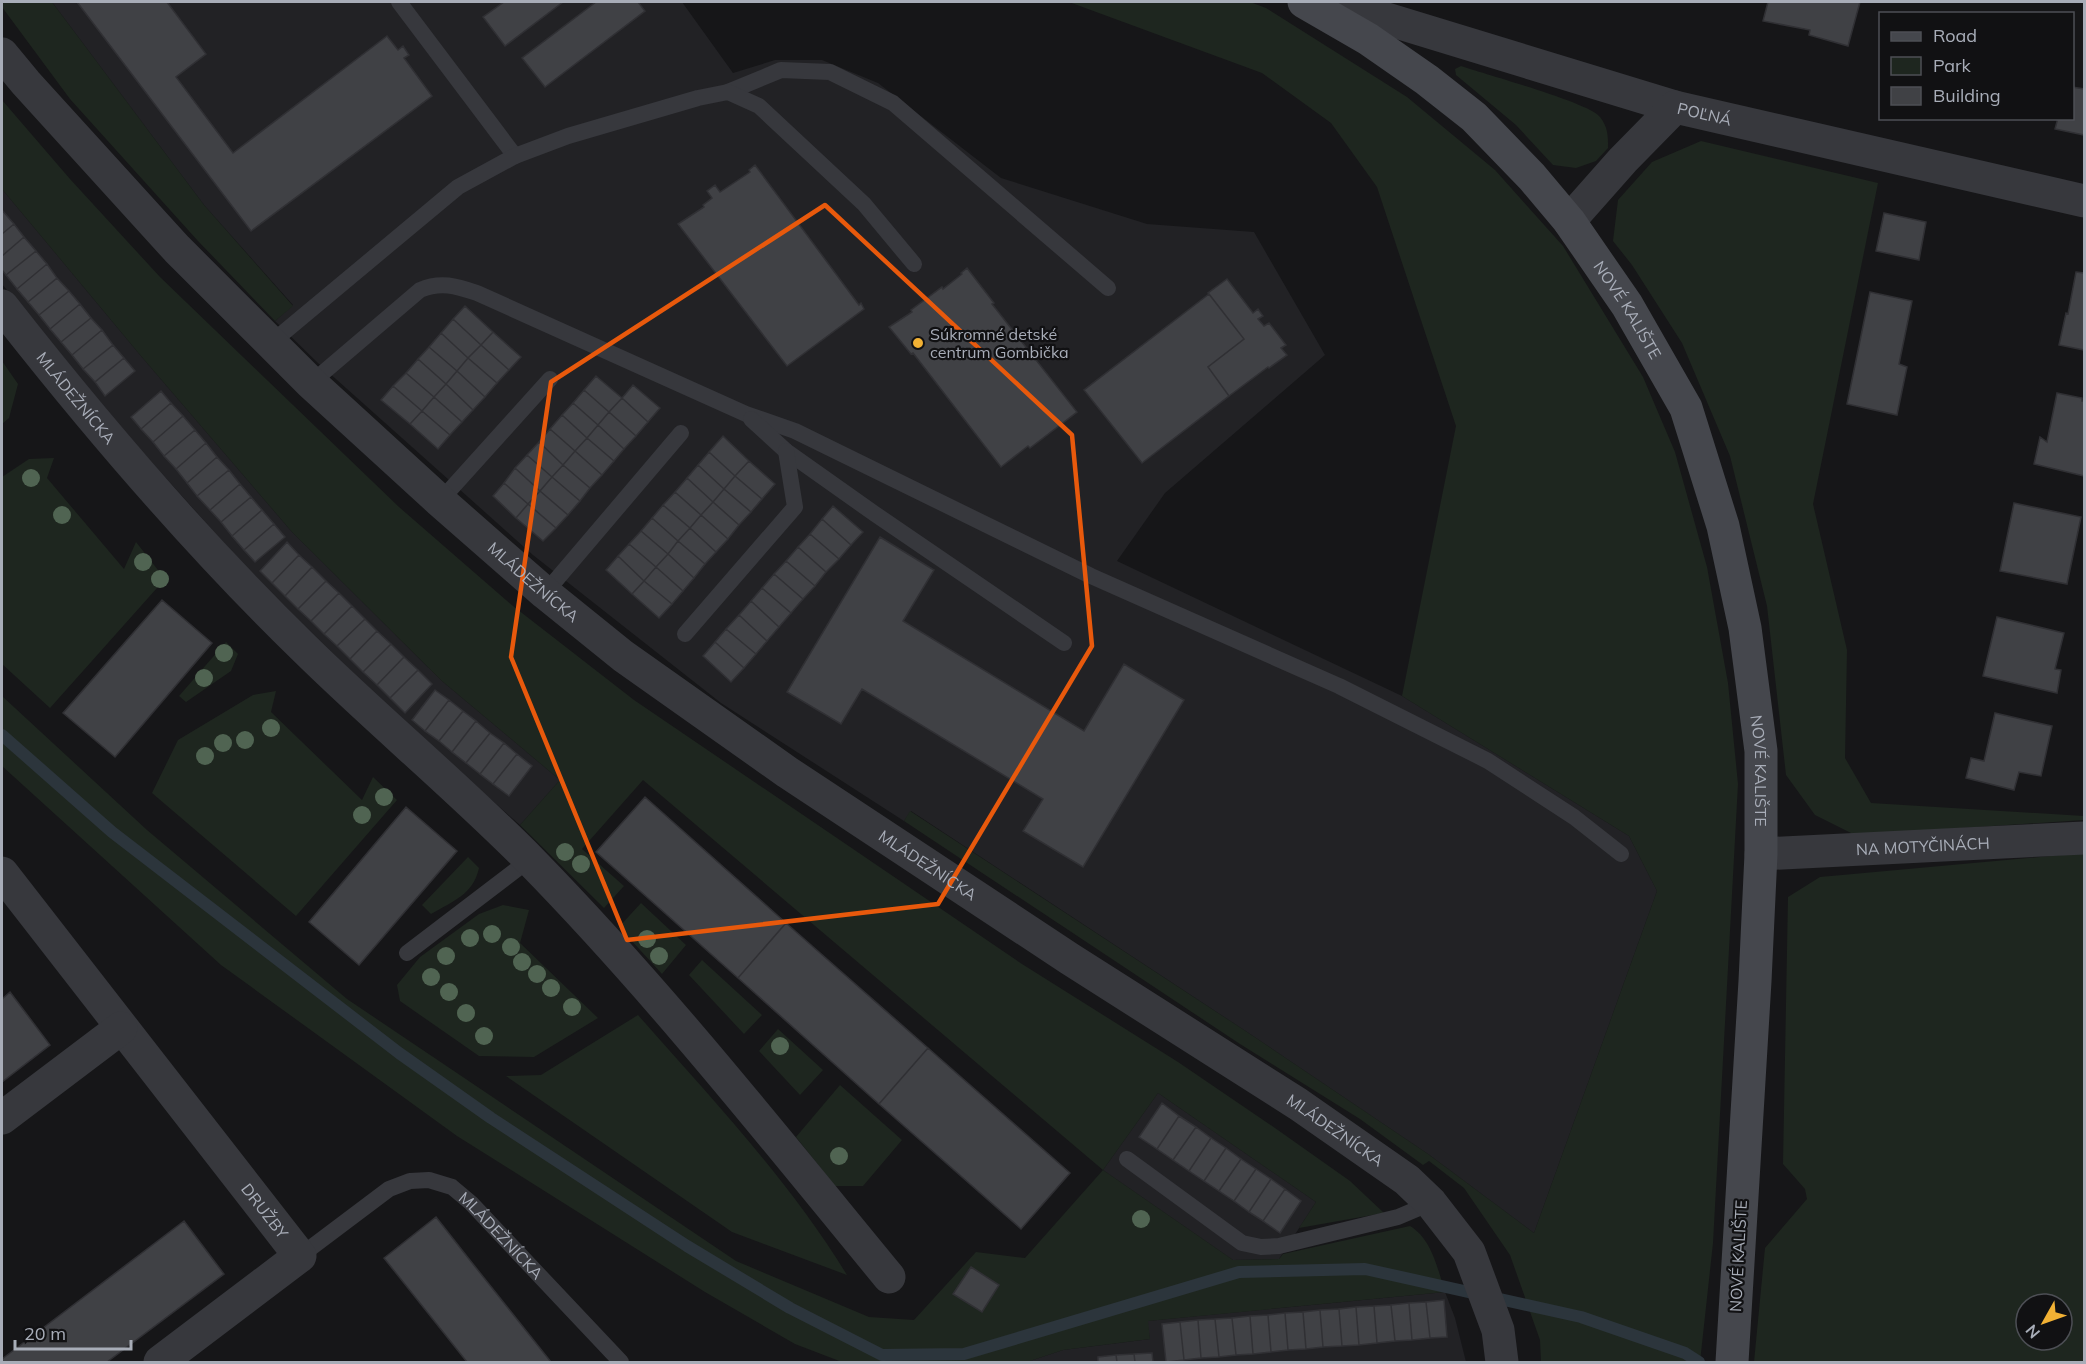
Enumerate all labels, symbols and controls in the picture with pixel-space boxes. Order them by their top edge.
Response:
legend [1879,12,2074,120]
text: Road [1933,24,1977,47]
text: Park [1933,54,1972,77]
text: Building [1933,84,2001,107]
street label: POĽNÁ [1675,98,1734,130]
street label: NOVÉ KALIŠTE [1589,257,1666,362]
place label: Súkromné detské centrum Gombička [930,324,1069,362]
marker: Súkromné detské centrum Gombička [911,336,925,350]
street label: MLÁDEŽNÍCKA [32,348,120,448]
street label: MLÁDEŽNÍCKA [484,538,583,626]
street label: NOVÉ KALIŠTE [1746,714,1771,827]
street label: MLÁDEŽNÍCKA [875,826,981,905]
street label: NA MOTYČINÁCH [1855,833,1990,859]
street label: MLÁDEŽNÍCKA [1283,1090,1388,1171]
street label: DRUŽBY [237,1179,293,1243]
street label: MLÁDEŽNÍCKA [455,1187,548,1283]
street label: NOVÉ KALIŠTE [1725,1200,1751,1312]
north arrow [2014,1292,2074,1352]
scale bar [15,1313,130,1351]
text: N [2021,1321,2044,1343]
text: 20 m [24,1322,66,1345]

